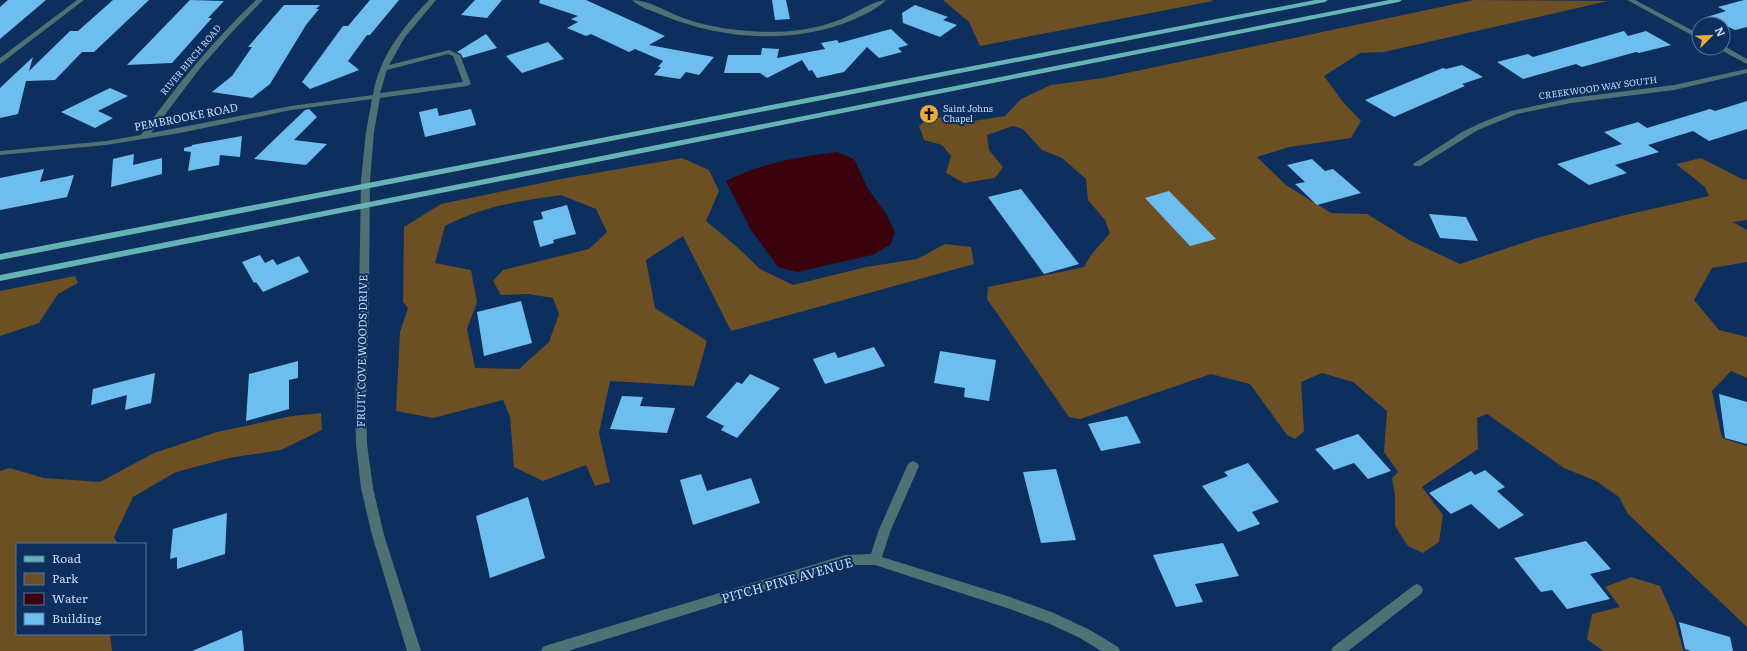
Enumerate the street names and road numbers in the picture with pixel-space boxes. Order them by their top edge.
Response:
street label: RIVER BIRCH ROAD [156,21,224,98]
street label: CREEKWOOD WAY SOUTH [1538,72,1658,102]
street label: PEMBROOKE ROAD [132,98,239,134]
street label: FRUIT COVE WOODS DRIVE [352,275,370,427]
street label: PITCH PINE AVENUE [719,552,855,607]

